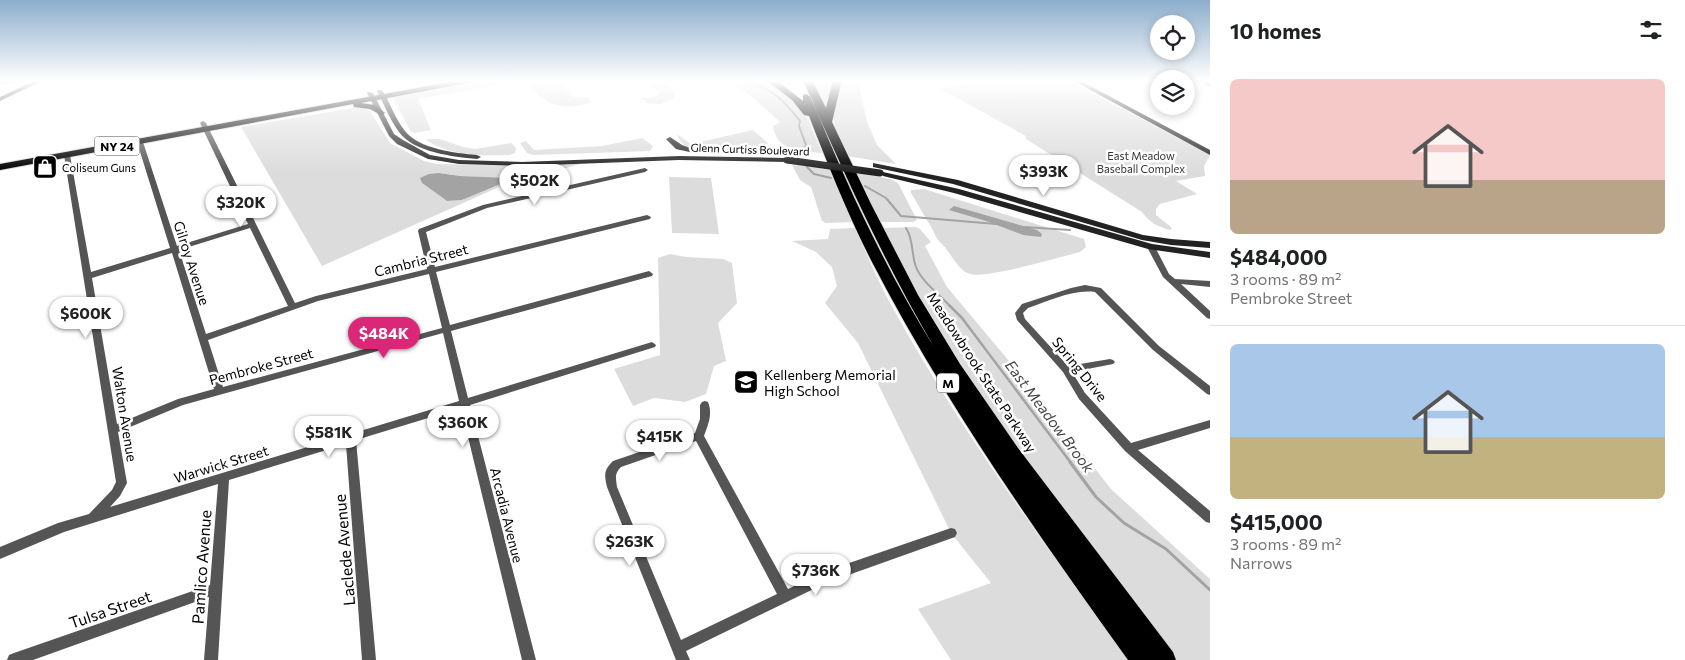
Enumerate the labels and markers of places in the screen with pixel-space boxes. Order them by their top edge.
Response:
shop icon: Coliseum Guns [32,154,58,180]
pin: $393K [1009,154,1079,197]
place label: Coliseum Guns [62,161,136,174]
pin: $502K [500,164,570,206]
pin: $320K [206,186,276,228]
pin: $600K [51,296,121,339]
pin: $484K [349,316,419,359]
place label: Kellenberg Memorial High School [764,366,896,399]
school or university icon: Kellenberg Memorial High School [733,369,759,395]
pin: $360K [428,406,498,448]
pin: $581K [294,416,364,458]
pin: $415K [625,420,695,462]
pin: $263K [595,524,665,567]
pin: $736K [781,554,851,596]

